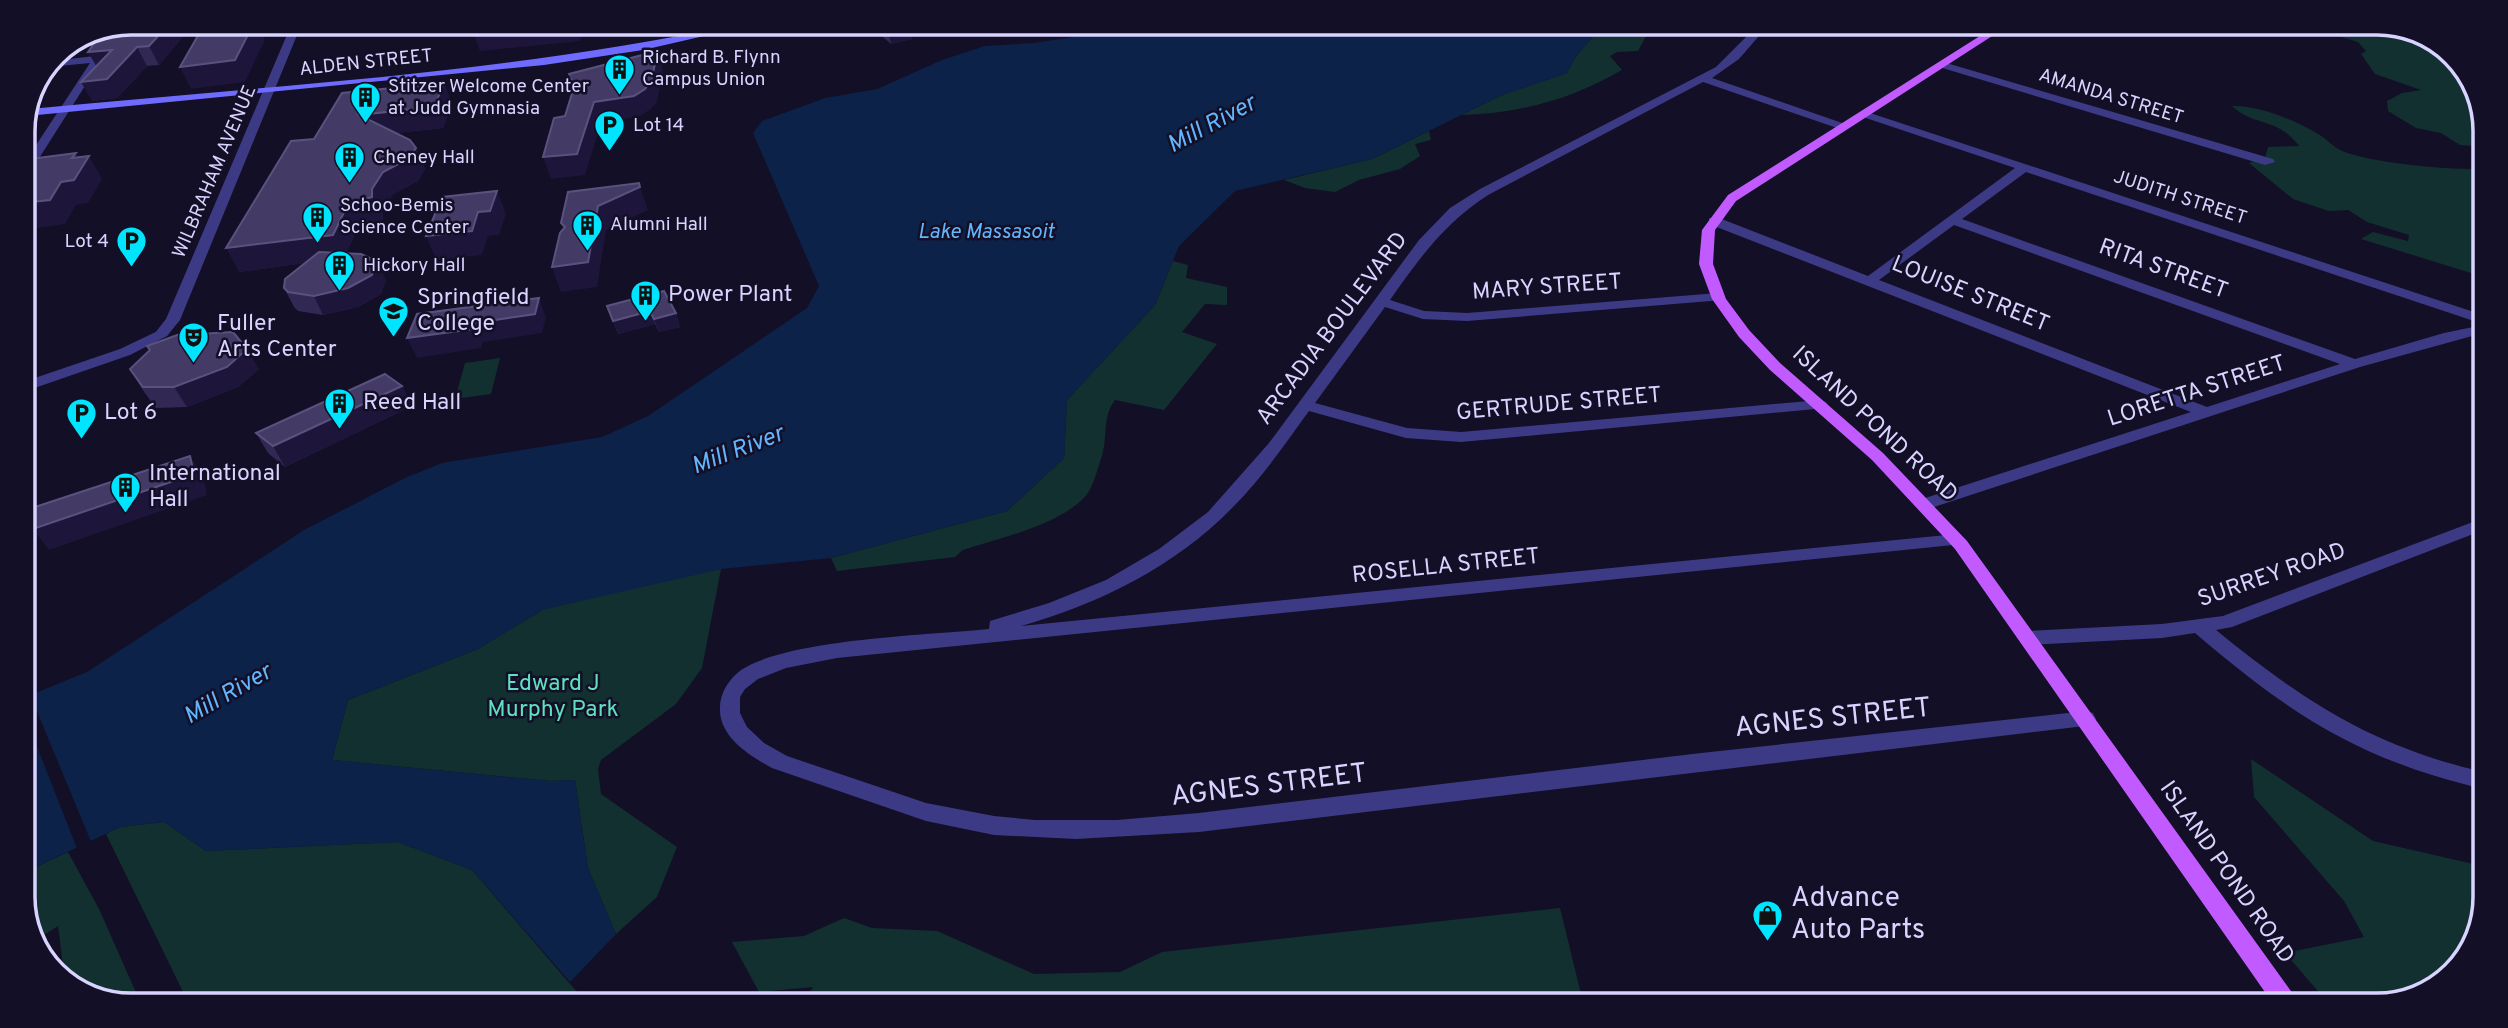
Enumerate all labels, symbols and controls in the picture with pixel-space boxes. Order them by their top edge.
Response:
street label: ALDEN STREET [298,44,434,82]
place label: Richard B. Flynn Campus Union [642,46,781,92]
building icon: Richard B. Flynn Campus Union [602,52,636,96]
street label: AMANDA STREET [2036,64,2186,130]
place label: Stitzer Welcome Center at Judd Gymnasia [388,75,590,121]
building icon: Stitzer Welcome Center at Judd Gymnasia [348,81,382,125]
street label: WILBRAHAM AVENUE [168,82,262,262]
water label: Mill River [1162,88,1263,161]
parking icon: Lot 14 [593,109,627,153]
place label: Lot 14 [633,114,684,138]
building icon: Cheney Hall [333,141,367,185]
place label: Cheney Hall [373,146,475,170]
street label: JUDITH STREET [2110,165,2250,231]
place label: Schoo-Bemis Science Center [340,194,470,240]
building icon: Schoo-Bemis Science Center [300,200,334,244]
building icon: Alumni Hall [570,208,604,252]
place label: Alumni Hall [610,213,708,237]
water label: Lake Massasoit [918,219,1056,246]
parking icon: Lot 4 [115,225,149,269]
street label: ARCADIA BOULEVARD [1251,227,1415,431]
place label: Lot 4 [65,230,109,254]
street label: RITA STREET [2094,233,2232,307]
building icon: Hickory Hall [323,249,357,293]
street label: LOUISE STREET [1887,250,2053,340]
place label: Hickory Hall [363,254,465,278]
street label: MARY STREET [1471,268,1623,308]
building icon: Power Plant [628,278,662,322]
place label: Power Plant [668,281,793,310]
place label: Springfield College [417,284,529,339]
school or university icon: Springfield College [377,294,411,338]
place label: Fuller Arts Center [217,310,337,365]
theatre icon: Fuller Arts Center [177,320,211,364]
street label: ISLAND POND ROAD [1785,341,1963,509]
street label: LORETTA STREET [2104,350,2290,434]
street label: GERTRUDE STREET [1455,382,1663,428]
building icon: Reed Hall [323,386,357,430]
place label: Reed Hall [363,389,461,418]
parking icon: Lot 6 [64,396,98,440]
place label: Lot 6 [104,399,157,428]
water label: Mill River [688,419,790,482]
place label: International Hall [149,460,281,515]
building icon: International Hall [109,470,143,514]
street label: SURREY ROAD [2194,537,2350,615]
street label: ROSELLA STREET [1351,543,1541,591]
water label: Mill River [179,657,279,732]
park label: Edward J Murphy Park [487,670,619,725]
street label: AGNES STREET [1733,691,1933,747]
street label: AGNES STREET [1169,756,1369,816]
street label: ISLAND POND ROAD [2152,776,2300,970]
place label: Advance Auto Parts [1791,881,1925,949]
shop icon: Advance Auto Parts [1751,898,1785,942]

